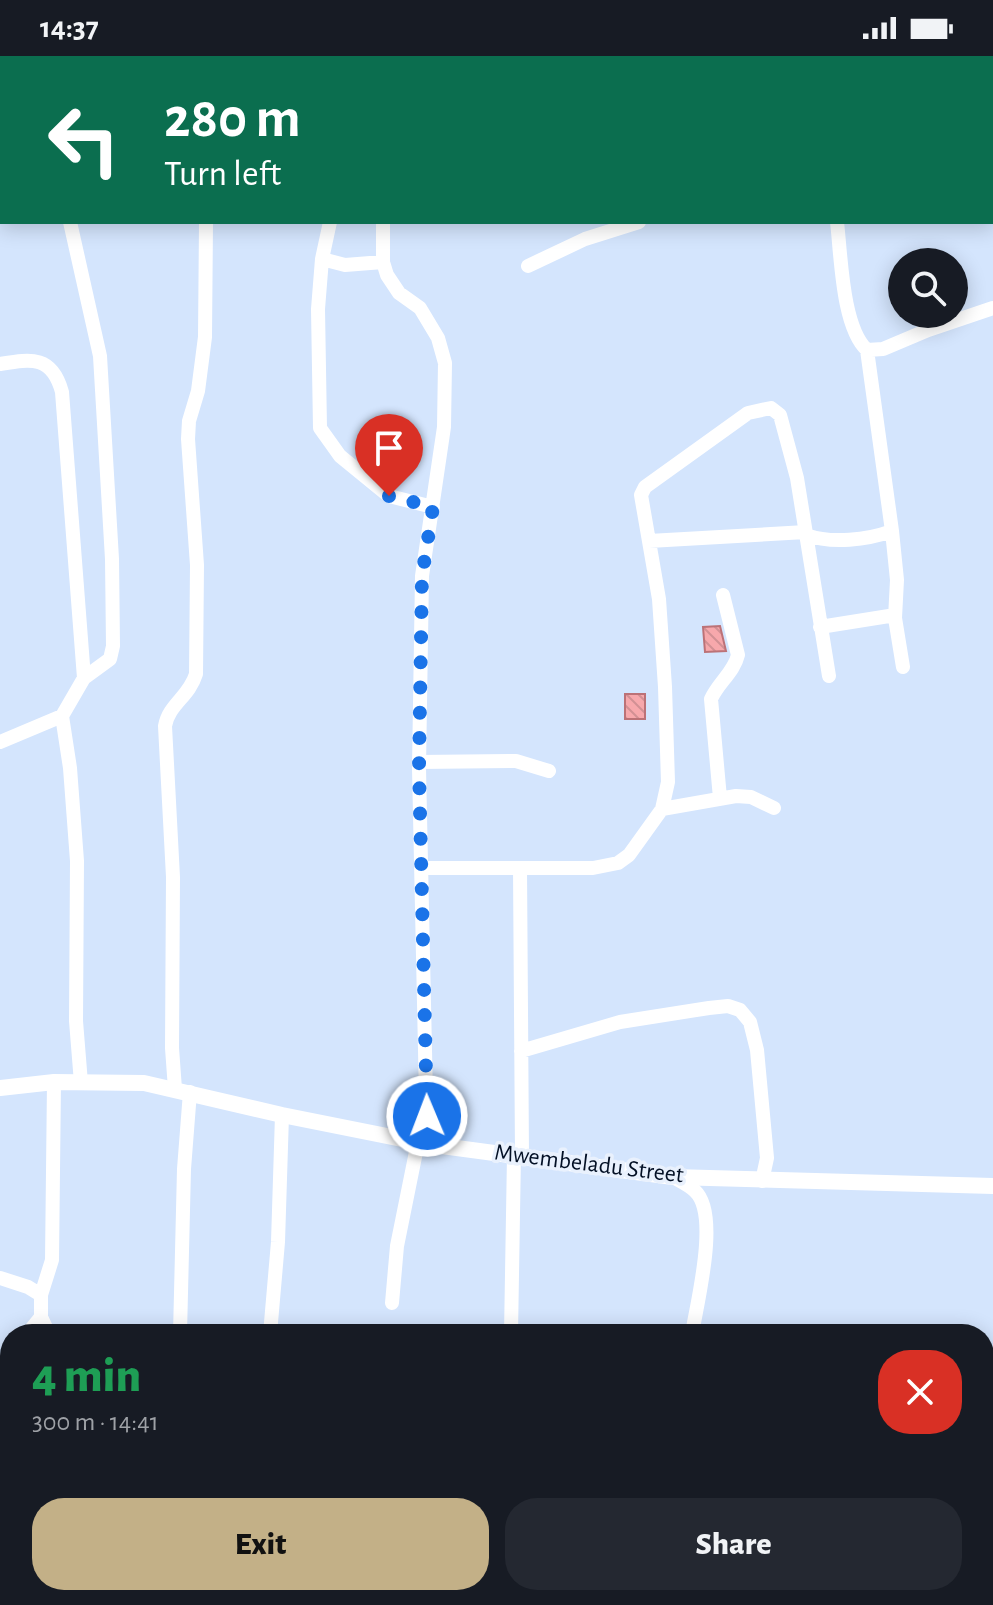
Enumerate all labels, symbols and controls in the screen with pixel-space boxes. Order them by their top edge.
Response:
text: 14:37 [40,13,99,43]
icon: left [32,88,136,192]
text: 280 m [164,91,301,147]
text: Turn left [164,156,281,192]
map controls [888,248,968,328]
button: search [888,248,968,328]
pin [355,414,423,496]
icon: arrive [367,426,411,470]
position arrow [385,1074,469,1158]
street label: Mwembeladu Street [493,1141,685,1188]
button: close [878,1350,962,1434]
text: 4 min [32,1353,141,1401]
text: 300 m · 14:41 [32,1409,159,1435]
button: Exit [32,1498,489,1590]
button: Share [505,1498,962,1590]

